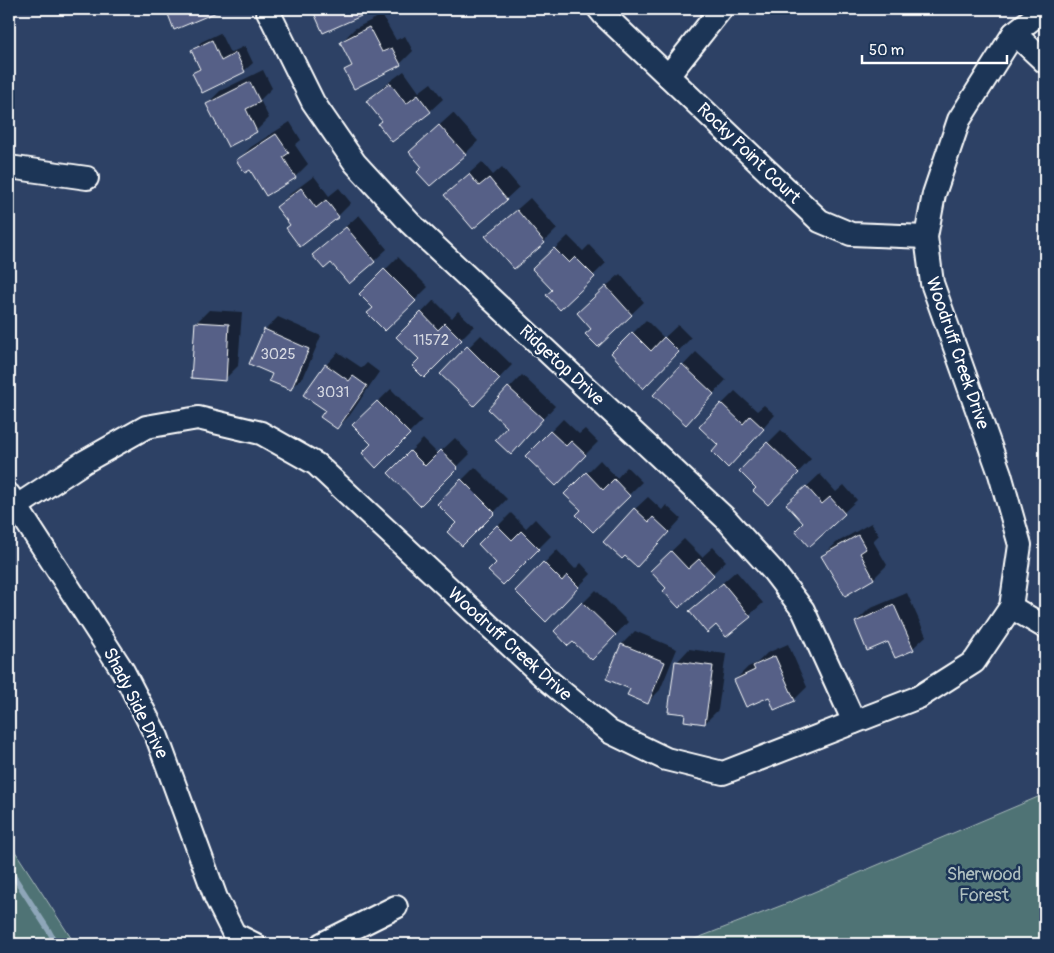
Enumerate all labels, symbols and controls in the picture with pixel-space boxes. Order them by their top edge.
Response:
scale bar [862,32,1006,64]
text: 50 m [869,41,904,60]
street label: Rocky Point Court [692,98,806,209]
street label: Woodruff Creek Drive [921,274,994,432]
street label: Ridgetop Drive [514,320,609,411]
house number: 11572 [413,331,449,350]
house number: 3025 [260,345,296,364]
house number: 3031 [317,383,349,402]
street label: Woodruff Creek Drive [443,582,577,706]
street label: Shady Side Drive [98,644,173,763]
park label: Sherwood Forest [947,863,1021,907]

